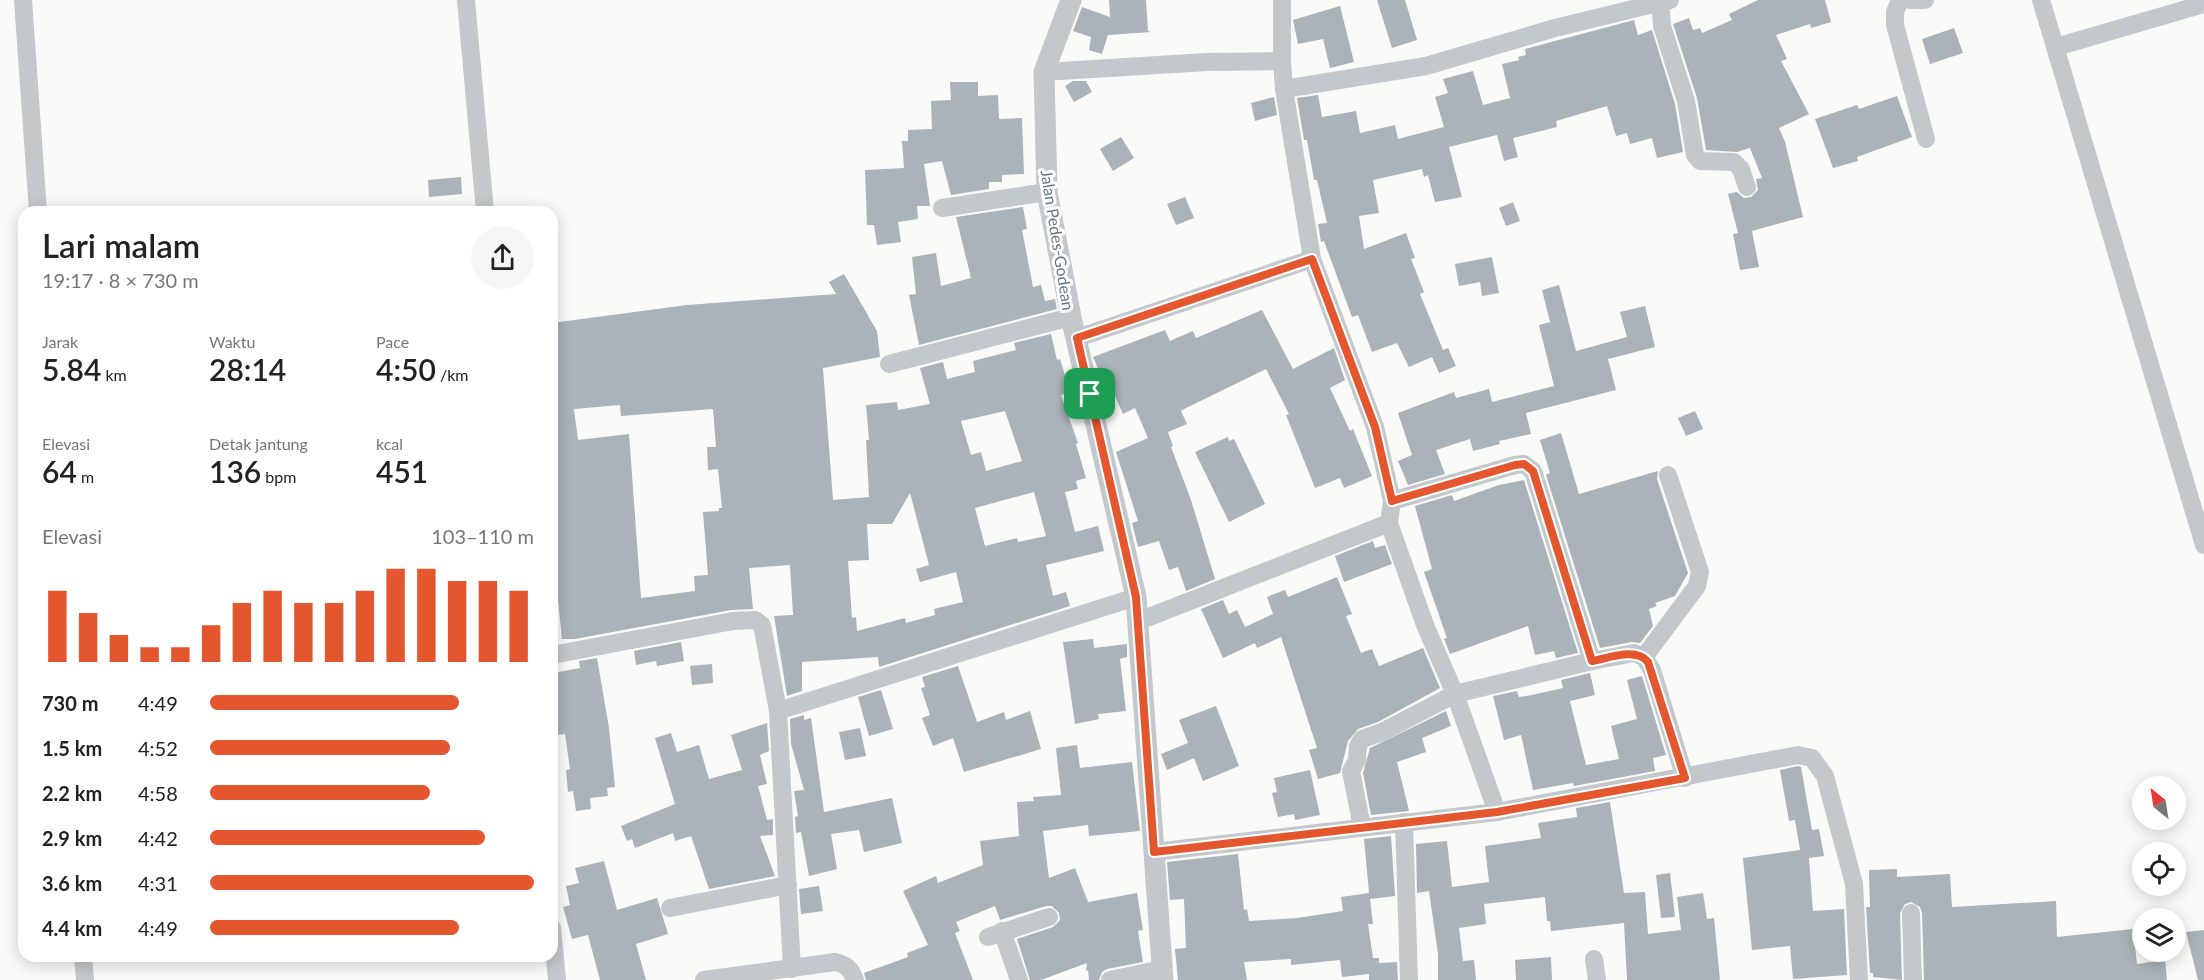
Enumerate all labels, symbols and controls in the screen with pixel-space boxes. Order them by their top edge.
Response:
street label: Jalan Pedes-Godean [1038,168,1078,312]
text: Lari malam [42,225,200,265]
button: share [471,226,534,289]
text: 19:17 · 8 × 730 m [42,268,199,292]
text: Jarak [42,332,78,351]
text: Waktu [209,332,255,351]
text: Pace [376,332,409,351]
text: 5.84 [42,351,101,387]
text: 28:14 [209,351,286,387]
text: 4:50 [376,351,436,387]
text: km [101,365,127,384]
text: /km [436,365,468,384]
pin [1064,368,1115,419]
icon: arrive [1073,377,1106,410]
text: Elevasi [42,434,90,453]
text: Detak jantung [209,434,308,453]
text: kcal [376,434,403,453]
text: 64 [42,453,77,489]
text: 136 [209,453,261,489]
text: 451 [376,453,428,489]
text: m [77,467,94,486]
text: bpm [261,467,296,486]
text: Elevasi [42,524,102,548]
text: 103–110 m [431,524,534,548]
text: 730 m [42,691,98,715]
text: 4:49 [138,691,178,715]
text: 1.5 km [42,736,102,760]
text: 4:52 [138,736,178,760]
north arrow [2132,776,2186,830]
map controls [2132,776,2186,962]
text: 2.2 km [42,781,102,805]
text: 4:58 [138,781,178,805]
text: 2.9 km [42,826,102,850]
text: 4:42 [138,826,178,850]
button: locate [2132,842,2186,896]
text: 3.6 km [42,871,102,895]
text: 4:31 [138,871,178,895]
button: layers [2132,908,2186,962]
text: 4.4 km [42,916,102,940]
text: 4:49 [138,916,178,940]

